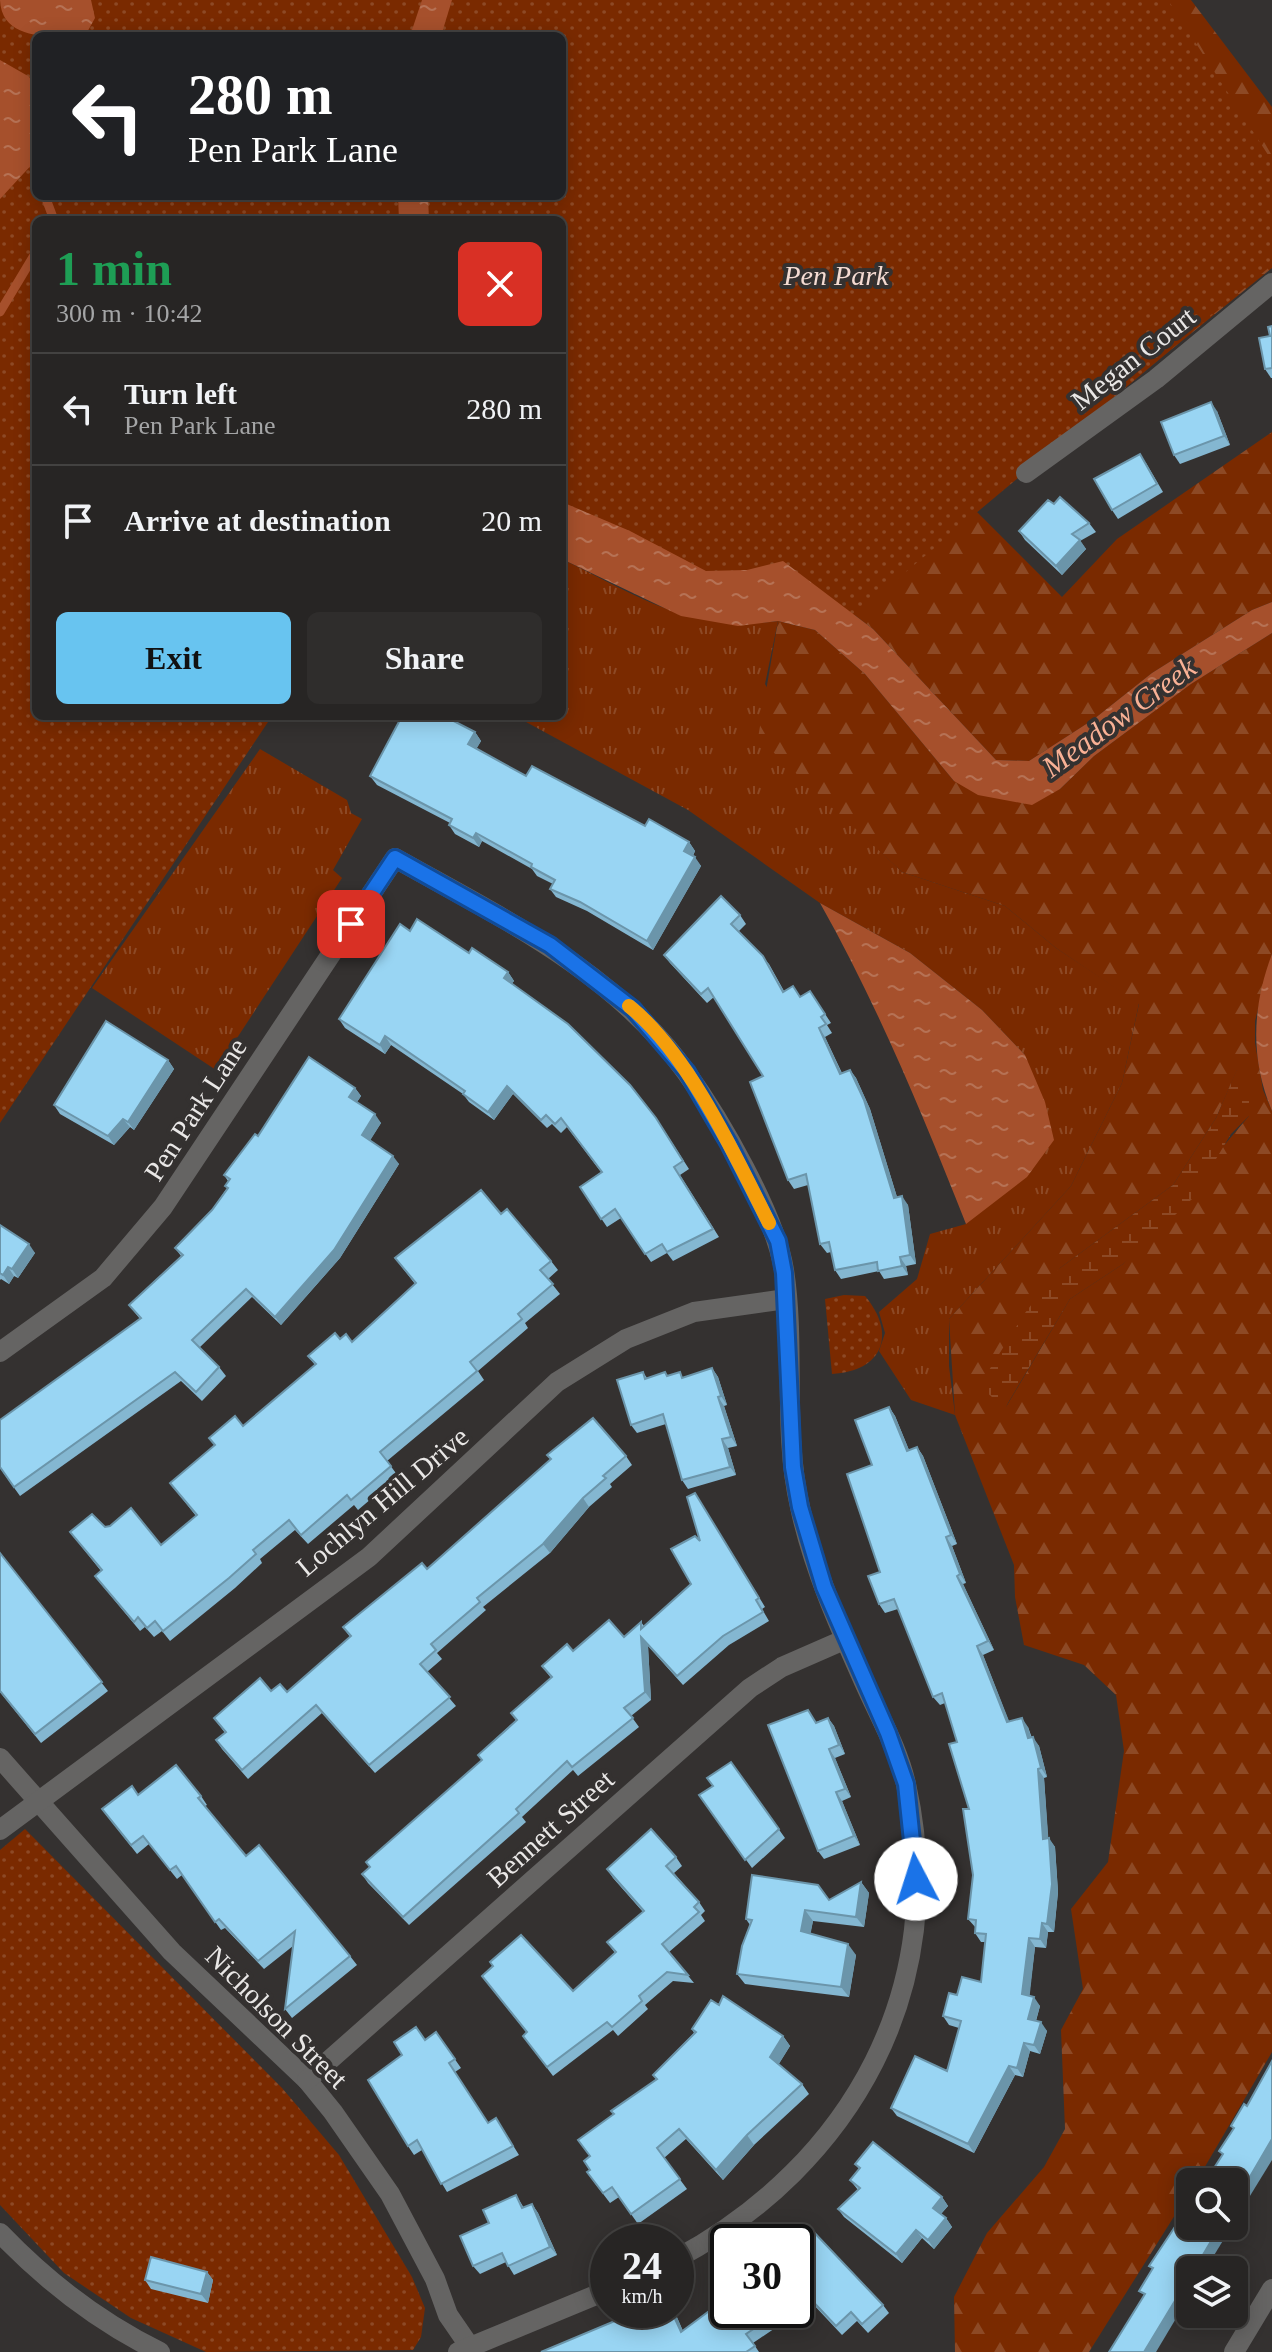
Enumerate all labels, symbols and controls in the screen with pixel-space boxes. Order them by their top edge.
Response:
icon: left [56,64,160,168]
text: 280 m [188,64,333,126]
text: Pen Park Lane [188,130,398,170]
text: 1 min [56,242,172,295]
button: close [458,242,542,326]
park label: Pen Park [783,260,889,291]
text: 300 m · 10:42 [56,299,203,328]
street label: Megan Court [1065,300,1202,416]
text: Turn left [124,377,237,410]
icon: left [56,387,100,431]
text: 280 m [466,392,542,425]
text: Pen Park Lane [124,411,276,440]
icon: arrive [56,499,100,543]
text: Arrive at destination [124,504,391,537]
text: 20 m [481,504,542,537]
button: Exit [56,612,291,704]
button: Share [307,612,542,704]
water label: Meadow Creek [1035,650,1202,784]
pin [317,890,385,958]
icon: arrive [329,902,373,946]
street label: Pen Park Lane [138,1032,253,1186]
street label: Lochlyn Hill Drive [290,1421,474,1582]
street label: Bennett Street [481,1763,620,1893]
position arrow [874,1837,958,1921]
street label: Nicholson Street [199,1940,354,2095]
map controls [1176,2168,1248,2328]
button: search [1176,2168,1248,2240]
speed limit sign: 30 [710,2224,814,2328]
text: 24 [622,2243,662,2288]
button: layers [1176,2256,1248,2328]
text: km/h [621,2285,663,2307]

